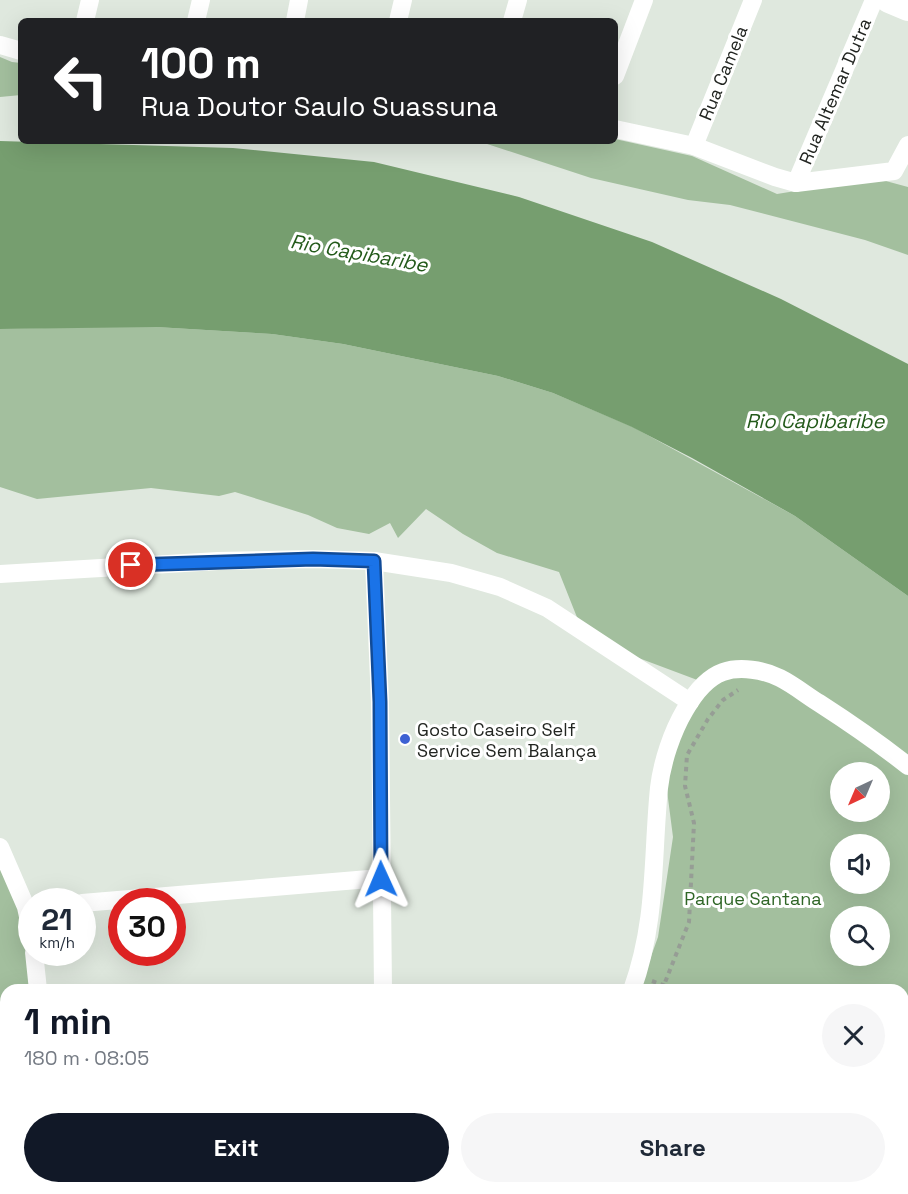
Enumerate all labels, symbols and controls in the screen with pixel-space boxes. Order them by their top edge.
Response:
street label: Rua Altemar Dutra [794,14,876,168]
street label: Rua Camela [694,22,752,124]
text: 100 m [141,37,261,90]
icon: left [42,42,120,120]
text: Rua Doutor Saulo Suassuna [141,89,498,124]
water label: Rio Capibaribe [288,228,431,278]
water label: Rio Capibaribe [746,408,885,434]
pin [105,539,156,590]
icon: arrive [114,548,147,581]
place label: Gosto Caseiro Self Service Sem Balança [417,718,597,762]
marker: Gosto Caseiro Self Service Sem Balança [398,732,412,746]
north arrow [830,762,890,822]
map controls [830,762,890,966]
button: sound [830,834,890,894]
position arrow [349,847,413,911]
park label: Parque Santana [684,887,822,910]
speed limit sign: 30 [108,888,186,966]
text: 21 [41,900,73,939]
button: search [830,906,890,966]
text: km/h [39,933,75,952]
text: 1 min [24,999,112,1045]
button: close [822,1004,885,1067]
text: 180 m · 08:05 [24,1045,149,1071]
button: Exit [24,1113,449,1182]
button: Share [461,1113,885,1182]

